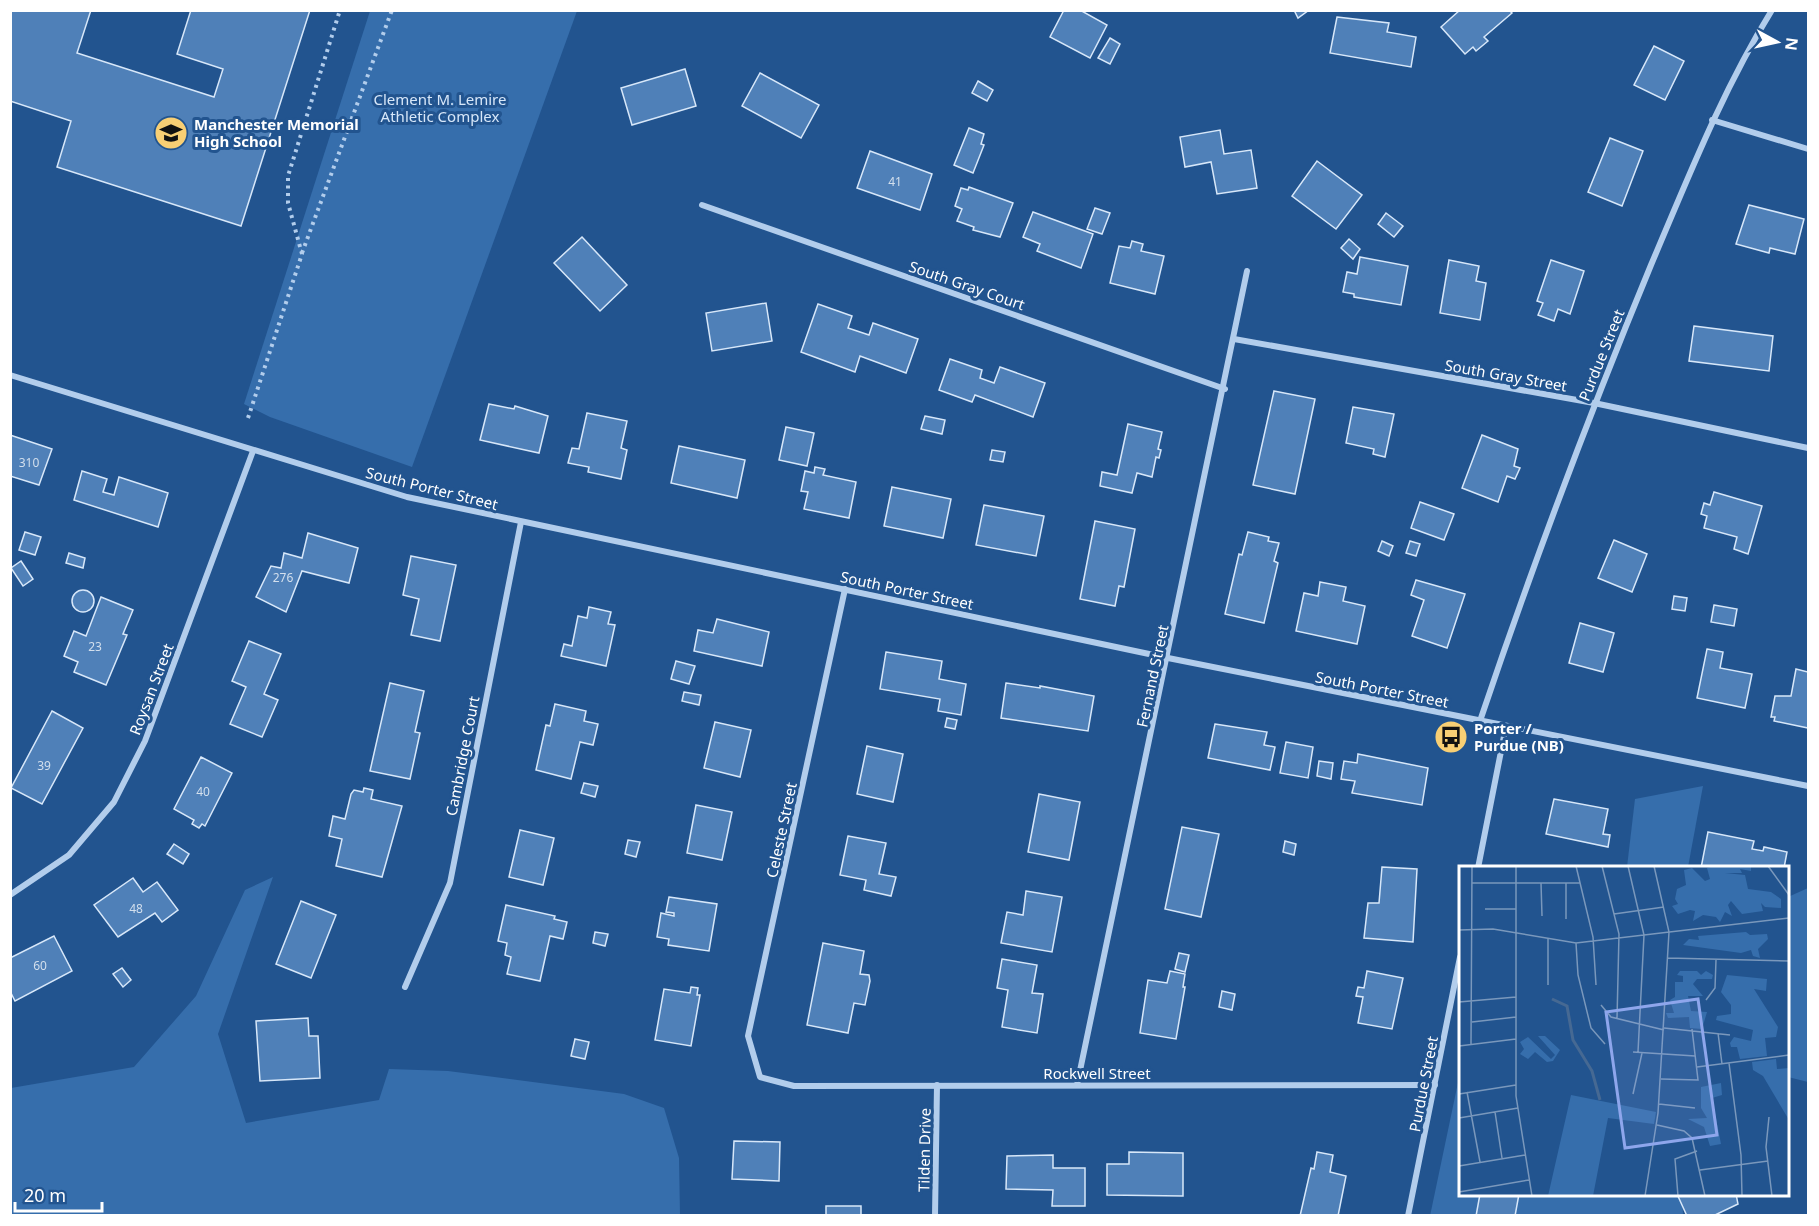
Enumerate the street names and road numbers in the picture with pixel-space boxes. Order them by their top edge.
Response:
street label: South Gray Court [906,256,1028,314]
street label: Purdue Street [1574,306,1629,404]
street label: South Gray Street [1443,354,1569,396]
street label: South Porter Street [364,462,501,514]
street label: South Porter Street [839,566,976,614]
street label: Fernand Street [1131,622,1173,729]
street label: Roysan Street [124,640,178,738]
street label: South Porter Street [1314,666,1451,712]
street label: Cambridge Court [441,694,484,818]
street label: Celeste Street [761,780,801,880]
street label: Purdue Street [1404,1034,1442,1134]
street label: Rockwell Street [1043,1063,1151,1083]
street label: Tilden Drive [913,1108,935,1192]

